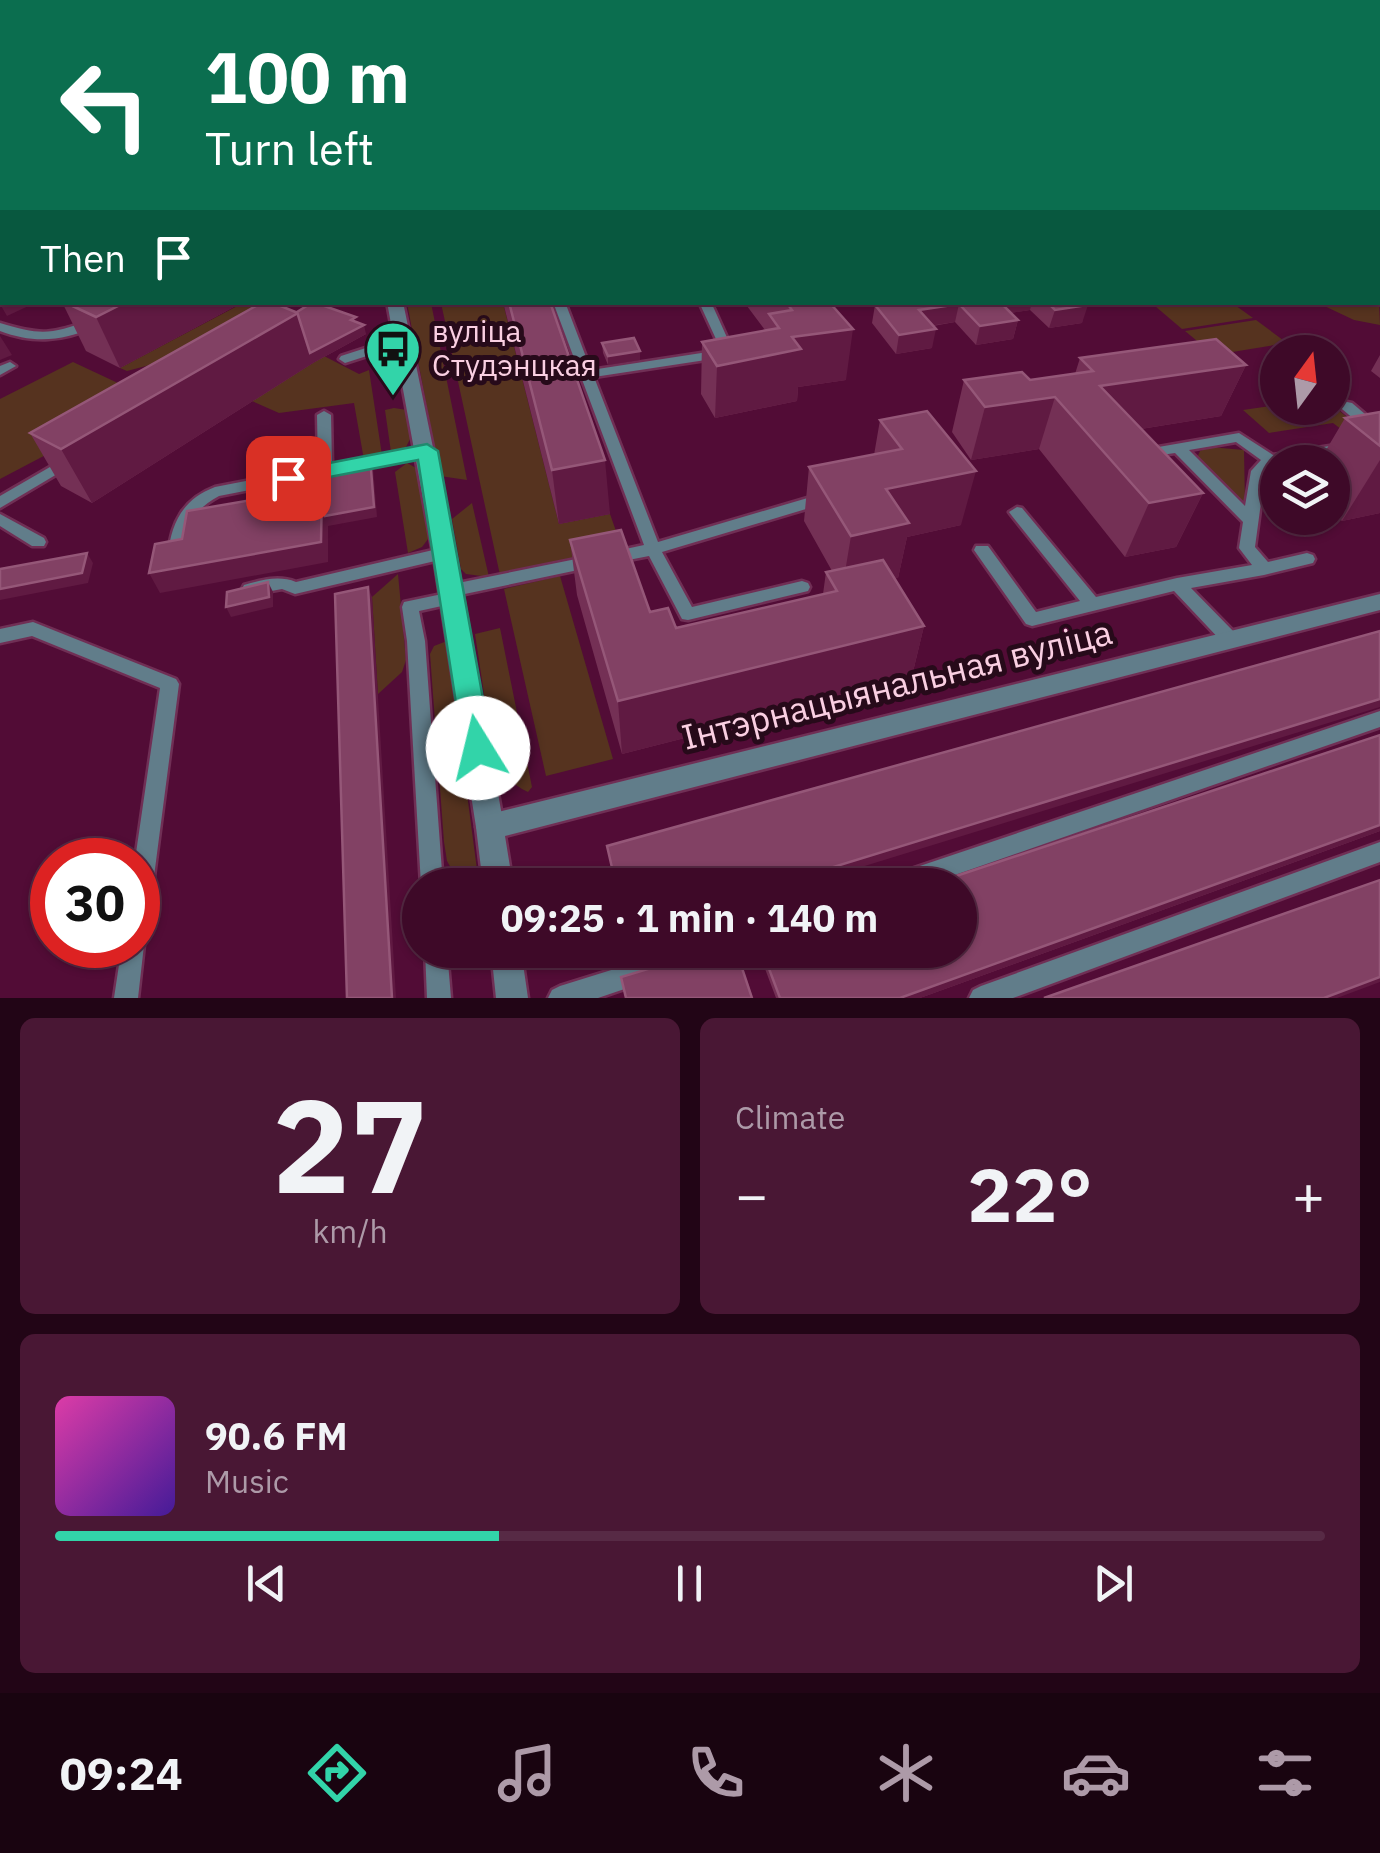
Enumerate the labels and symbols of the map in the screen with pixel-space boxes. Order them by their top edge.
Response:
place label: вуліца Студэнцкая [432,311,597,384]
bus stop icon: вуліца Студэнцкая [363,319,423,398]
north arrow [1260,335,1350,425]
pin [246,436,331,521]
street label: Інтэрнацыянальная вуліца [677,608,1117,760]
position arrow [426,696,530,800]
speed limit sign: 30 [30,838,160,968]

